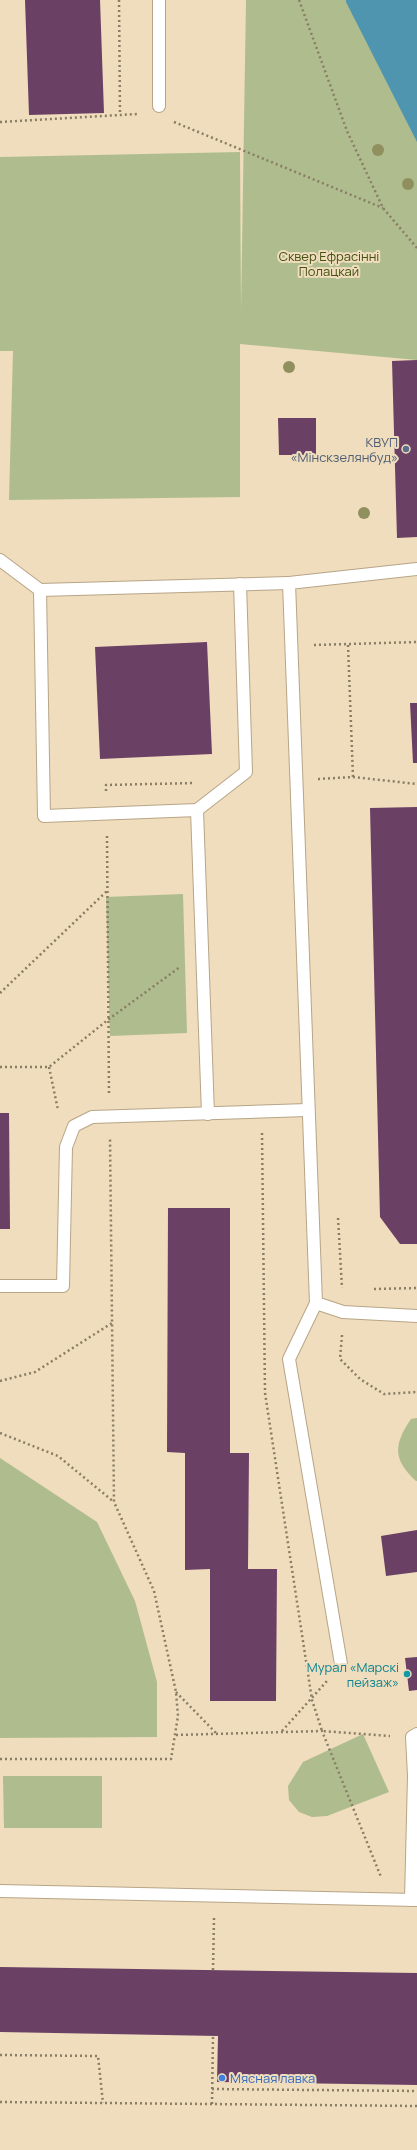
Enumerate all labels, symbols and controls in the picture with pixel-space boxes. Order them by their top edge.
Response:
park label: Сквер Ефрасінні Полацкай [279,247,379,280]
place label: КВУП «Мінскзелянбуд» [291,433,398,466]
marker: КВУП «Мінскзелянбуд» [401,444,411,454]
place label: Мурал «Марскі пейзаж» [307,1658,399,1691]
marker: Мурал «Марскі пейзаж» [402,1669,412,1679]
place label: Мясная лавка [230,2069,315,2087]
marker: Мясная лавка [217,2073,227,2083]

